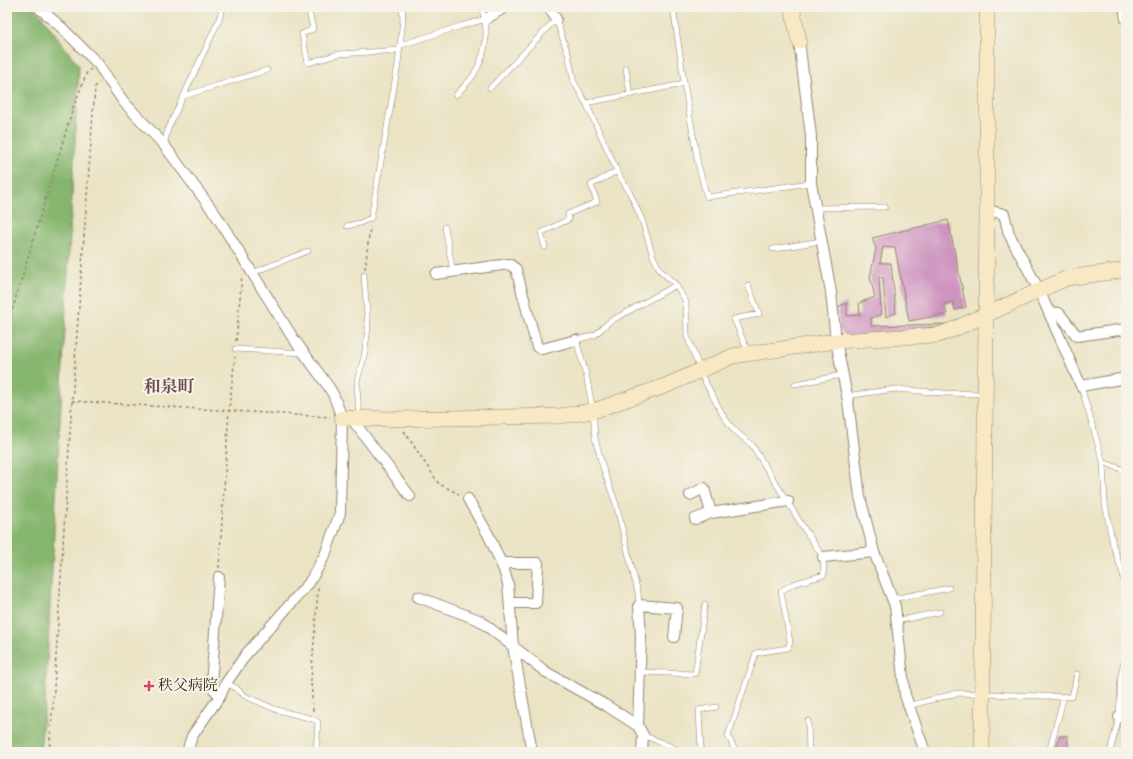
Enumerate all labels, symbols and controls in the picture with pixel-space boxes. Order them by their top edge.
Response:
district label: 和泉町 [144,376,195,400]
place label: 秩父病院 [158,676,218,697]
marker: 秩父病院 [143,680,155,692]

